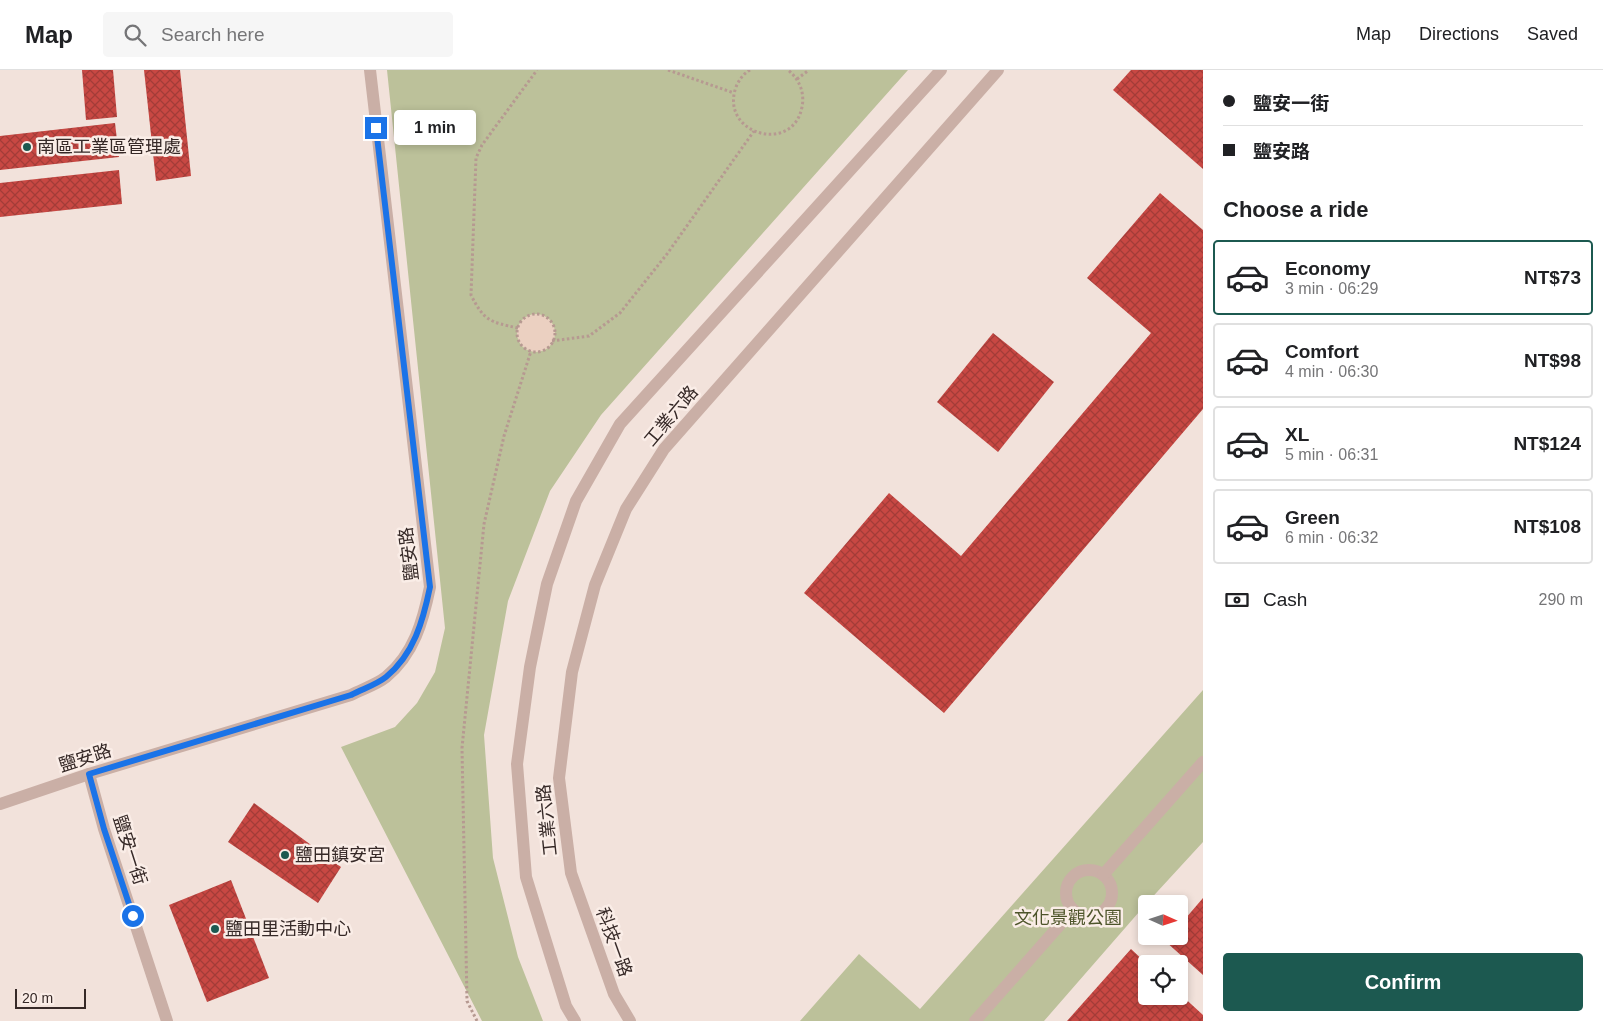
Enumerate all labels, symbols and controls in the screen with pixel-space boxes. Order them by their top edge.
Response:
search box [103,12,453,57]
text: Map [25,21,73,48]
icon: search [121,21,149,49]
text: Search here [161,24,265,45]
text: Map [1356,24,1391,44]
text: Directions [1419,24,1499,44]
text: Saved [1527,24,1578,44]
text: 鹽安一街 [1253,93,1329,114]
callout: 1 min [394,110,476,146]
route end [365,117,387,139]
text: 1 min [414,119,456,136]
place label: 南區工業區管理處 [37,137,181,157]
marker: 南區工業區管理處 [21,141,33,153]
text: 鹽安路 [1253,141,1310,162]
text: Choose a ride [1223,197,1368,222]
icon: car [1225,255,1270,300]
text: Economy [1285,258,1371,279]
text: NT$73 [1524,267,1581,288]
text: 3 min · 06:29 [1285,280,1378,297]
icon: car [1225,338,1270,383]
text: Comfort [1285,341,1359,362]
text: NT$98 [1524,350,1581,371]
text: 4 min · 06:30 [1285,363,1378,380]
street label: 工業六路 [640,382,702,450]
icon: car [1225,421,1270,466]
text: XL [1285,424,1309,445]
text: NT$124 [1513,433,1581,454]
text: 5 min · 06:31 [1285,446,1378,463]
icon: car [1225,504,1270,549]
text: Green [1285,507,1340,528]
text: NT$108 [1513,516,1581,537]
street label: 鹽安路 [396,526,422,582]
text: 6 min · 06:32 [1285,529,1378,546]
icon: cash [1223,586,1251,614]
text: Cash [1263,589,1307,610]
text: 290 m [1539,591,1583,608]
street label: 鹽安路 [56,740,114,776]
street label: 工業六路 [533,783,561,857]
street label: 鹽安一街 [109,813,151,887]
place label: 鹽田鎮安宮 [295,845,385,865]
marker: 鹽田鎮安宮 [279,849,291,861]
north arrow [1138,895,1188,945]
map controls [1138,895,1188,1005]
route start [122,905,144,927]
street label: 科技一路 [592,905,636,979]
park label: 文化景觀公園 [1014,908,1122,928]
place label: 鹽田里活動中心 [225,919,351,939]
marker: 鹽田里活動中心 [209,923,221,935]
button: Confirm [1223,953,1583,1011]
button: locate [1138,955,1188,1005]
scale bar [15,986,86,1009]
text: 20 m [22,990,53,1006]

